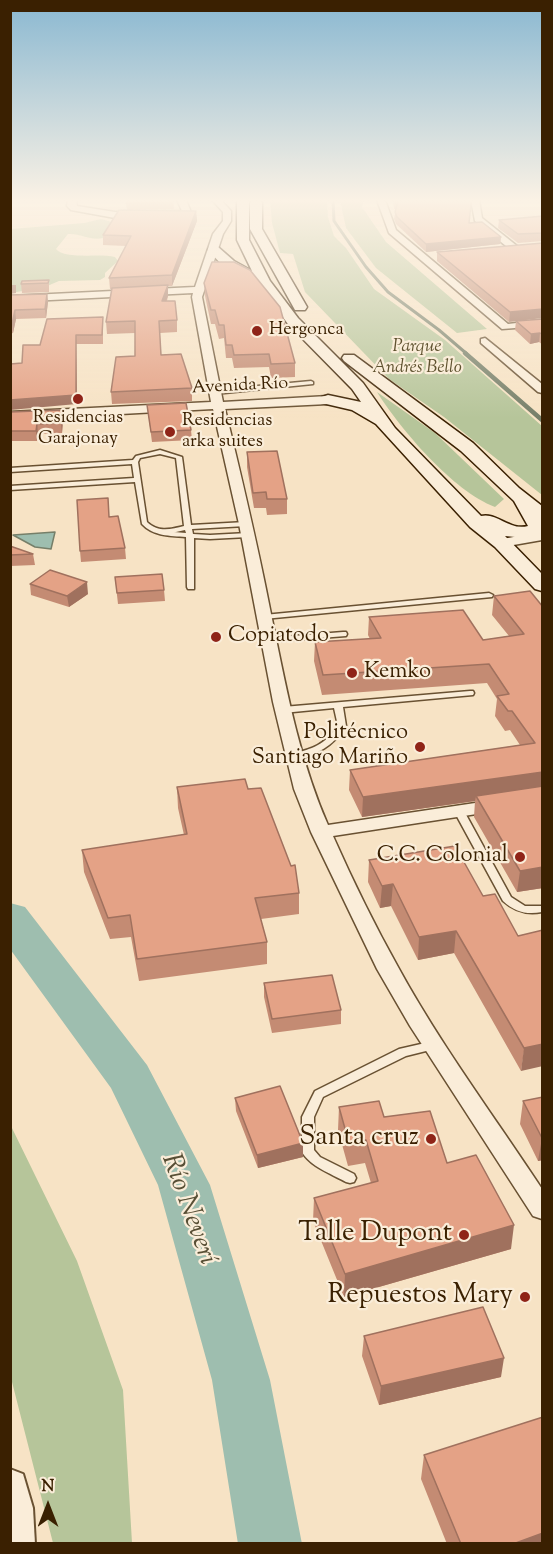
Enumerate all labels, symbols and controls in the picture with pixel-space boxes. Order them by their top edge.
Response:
place label: Hergonca [269,320,344,342]
marker: Hergonca [250,324,264,338]
park label: Parque Andrés Bello [372,337,462,380]
street label: Avenida Río [191,374,289,400]
marker: Residencias Garajonay [71,392,85,406]
place label: Residencias Garajonay [33,408,123,450]
place label: Residencias arka suites [182,411,272,454]
marker: Residencias arka suites [163,425,177,439]
place label: Copiatodo [228,624,329,650]
marker: Copiatodo [209,630,223,644]
place label: Kemko [364,660,431,686]
marker: Kemko [345,666,359,680]
place label: Politécnico Santiago Mariño [252,721,408,772]
marker: Politécnico Santiago Mariño [413,740,427,754]
place label: C.C. Colonial [377,844,508,870]
marker: C.C. Colonial [513,850,527,864]
place label: Santa cruz [299,1123,419,1155]
marker: Santa cruz [424,1132,438,1146]
water label: Río Neverí [151,1150,223,1270]
place label: Talle Dupont [298,1219,452,1251]
marker: Talle Dupont [457,1228,471,1242]
place label: Repuestos Mary [328,1281,513,1313]
marker: Repuestos Mary [518,1290,532,1304]
north arrow [18,1476,78,1536]
text: N [42,1476,54,1499]

